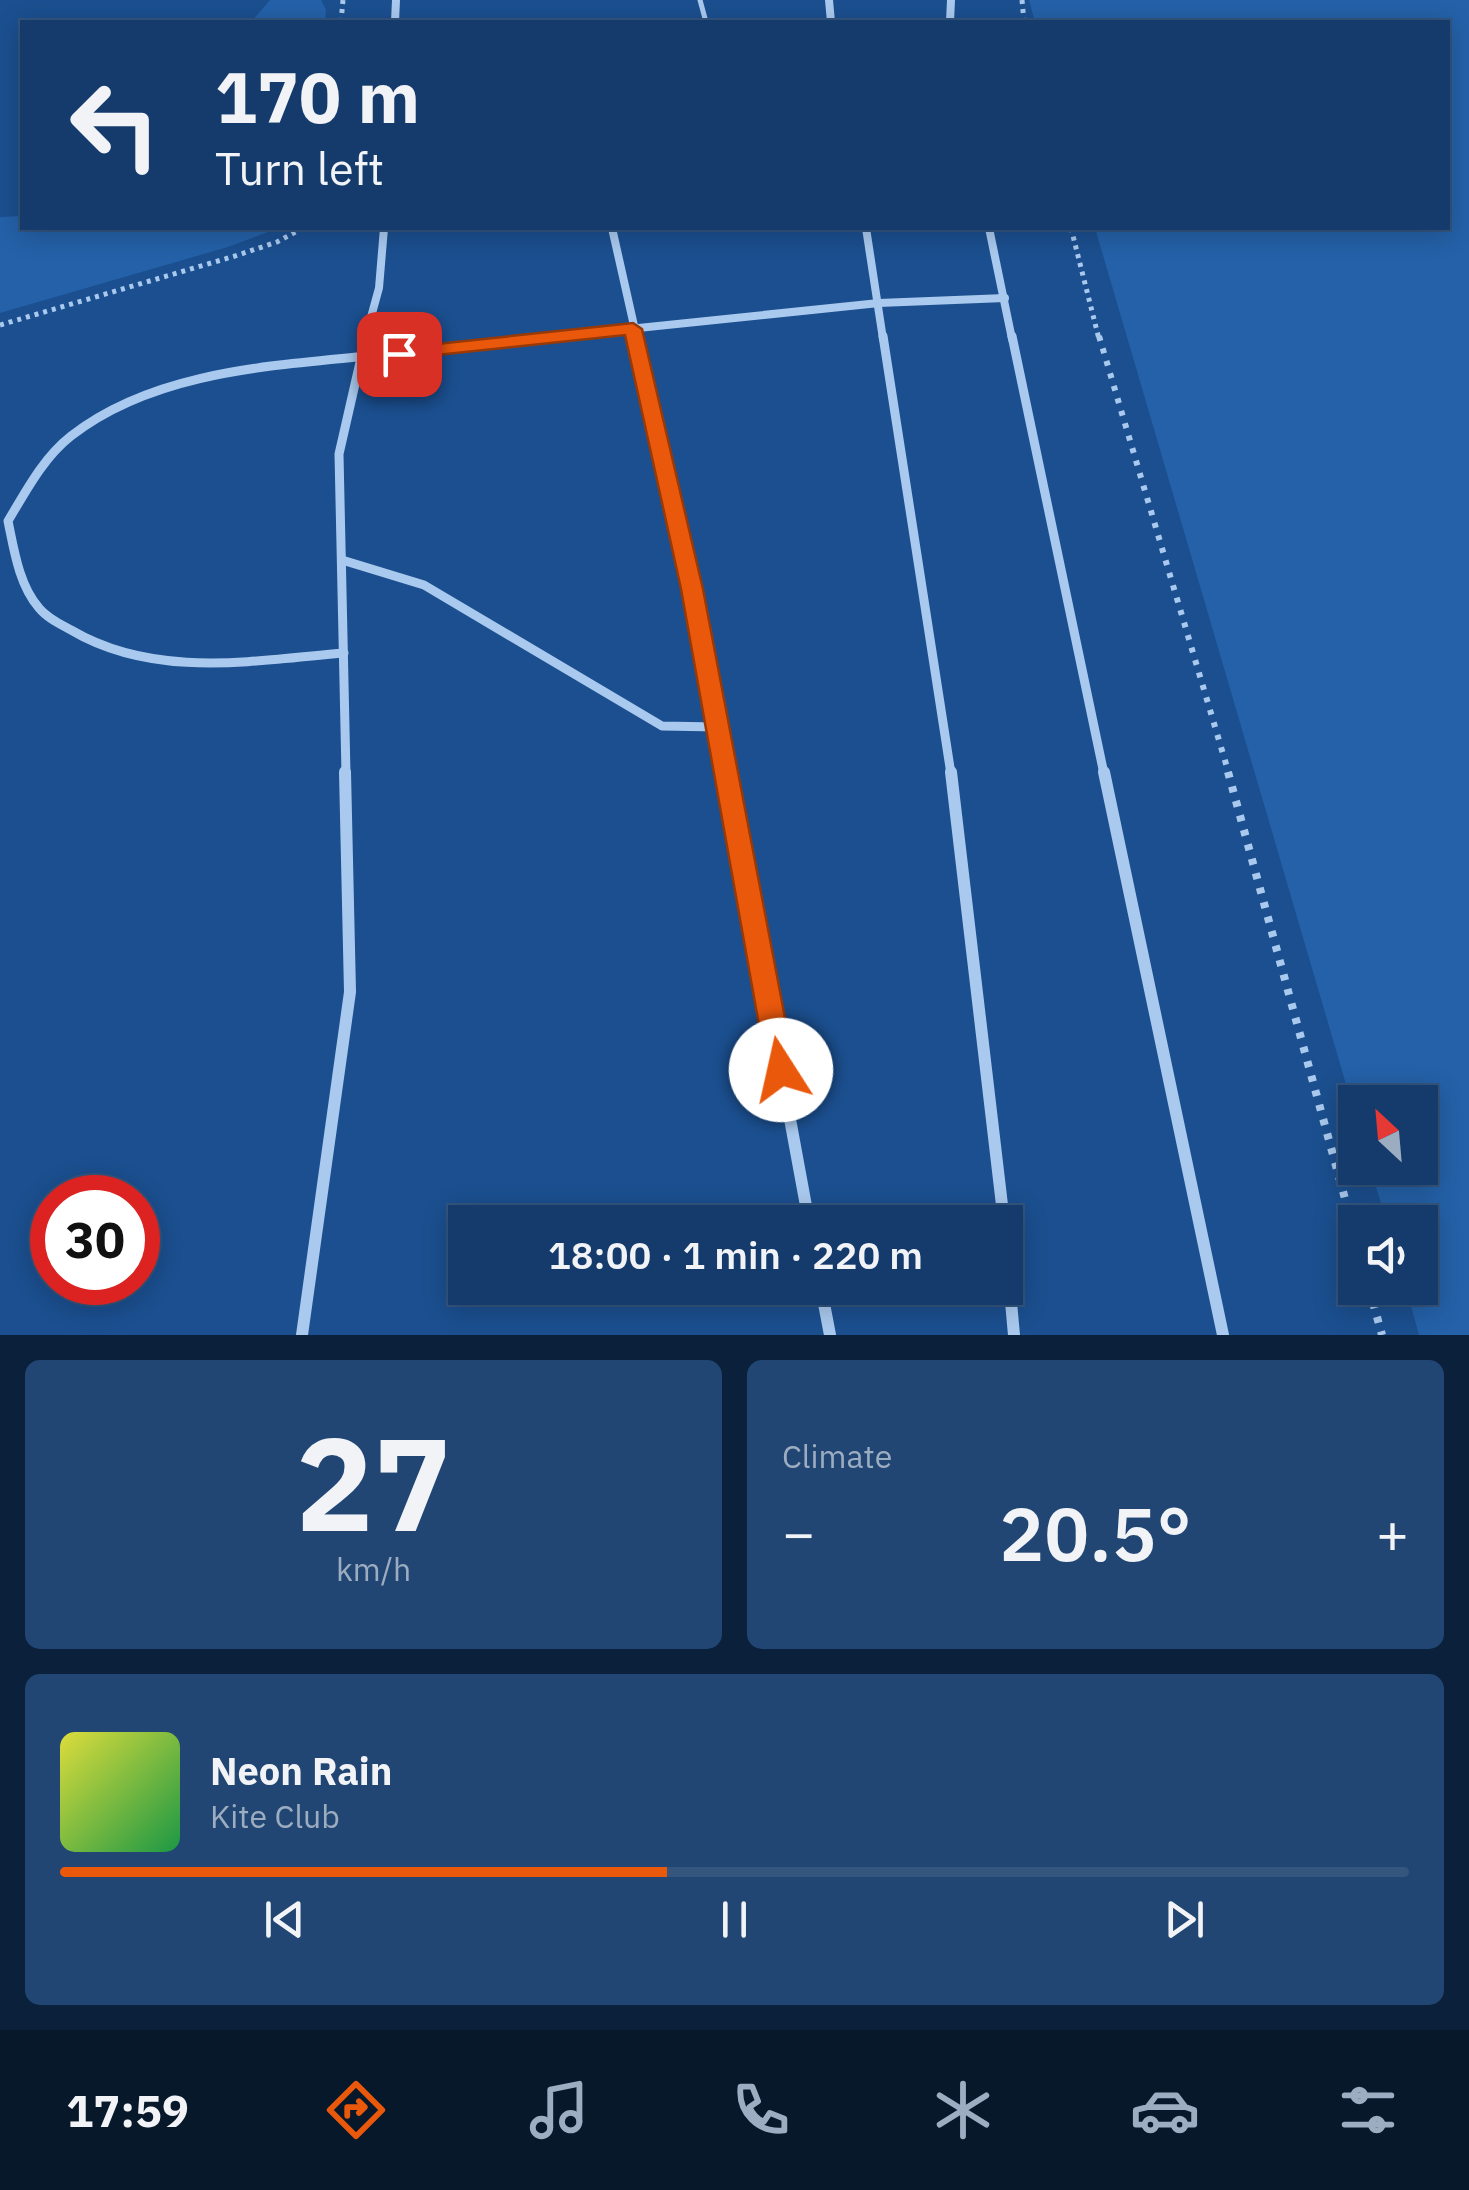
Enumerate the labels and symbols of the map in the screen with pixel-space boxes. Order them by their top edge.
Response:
pin [357,312,442,397]
position arrow [729,1018,833,1122]
north arrow [1338,1085,1438,1185]
speed limit sign: 30 [30,1175,160,1305]

